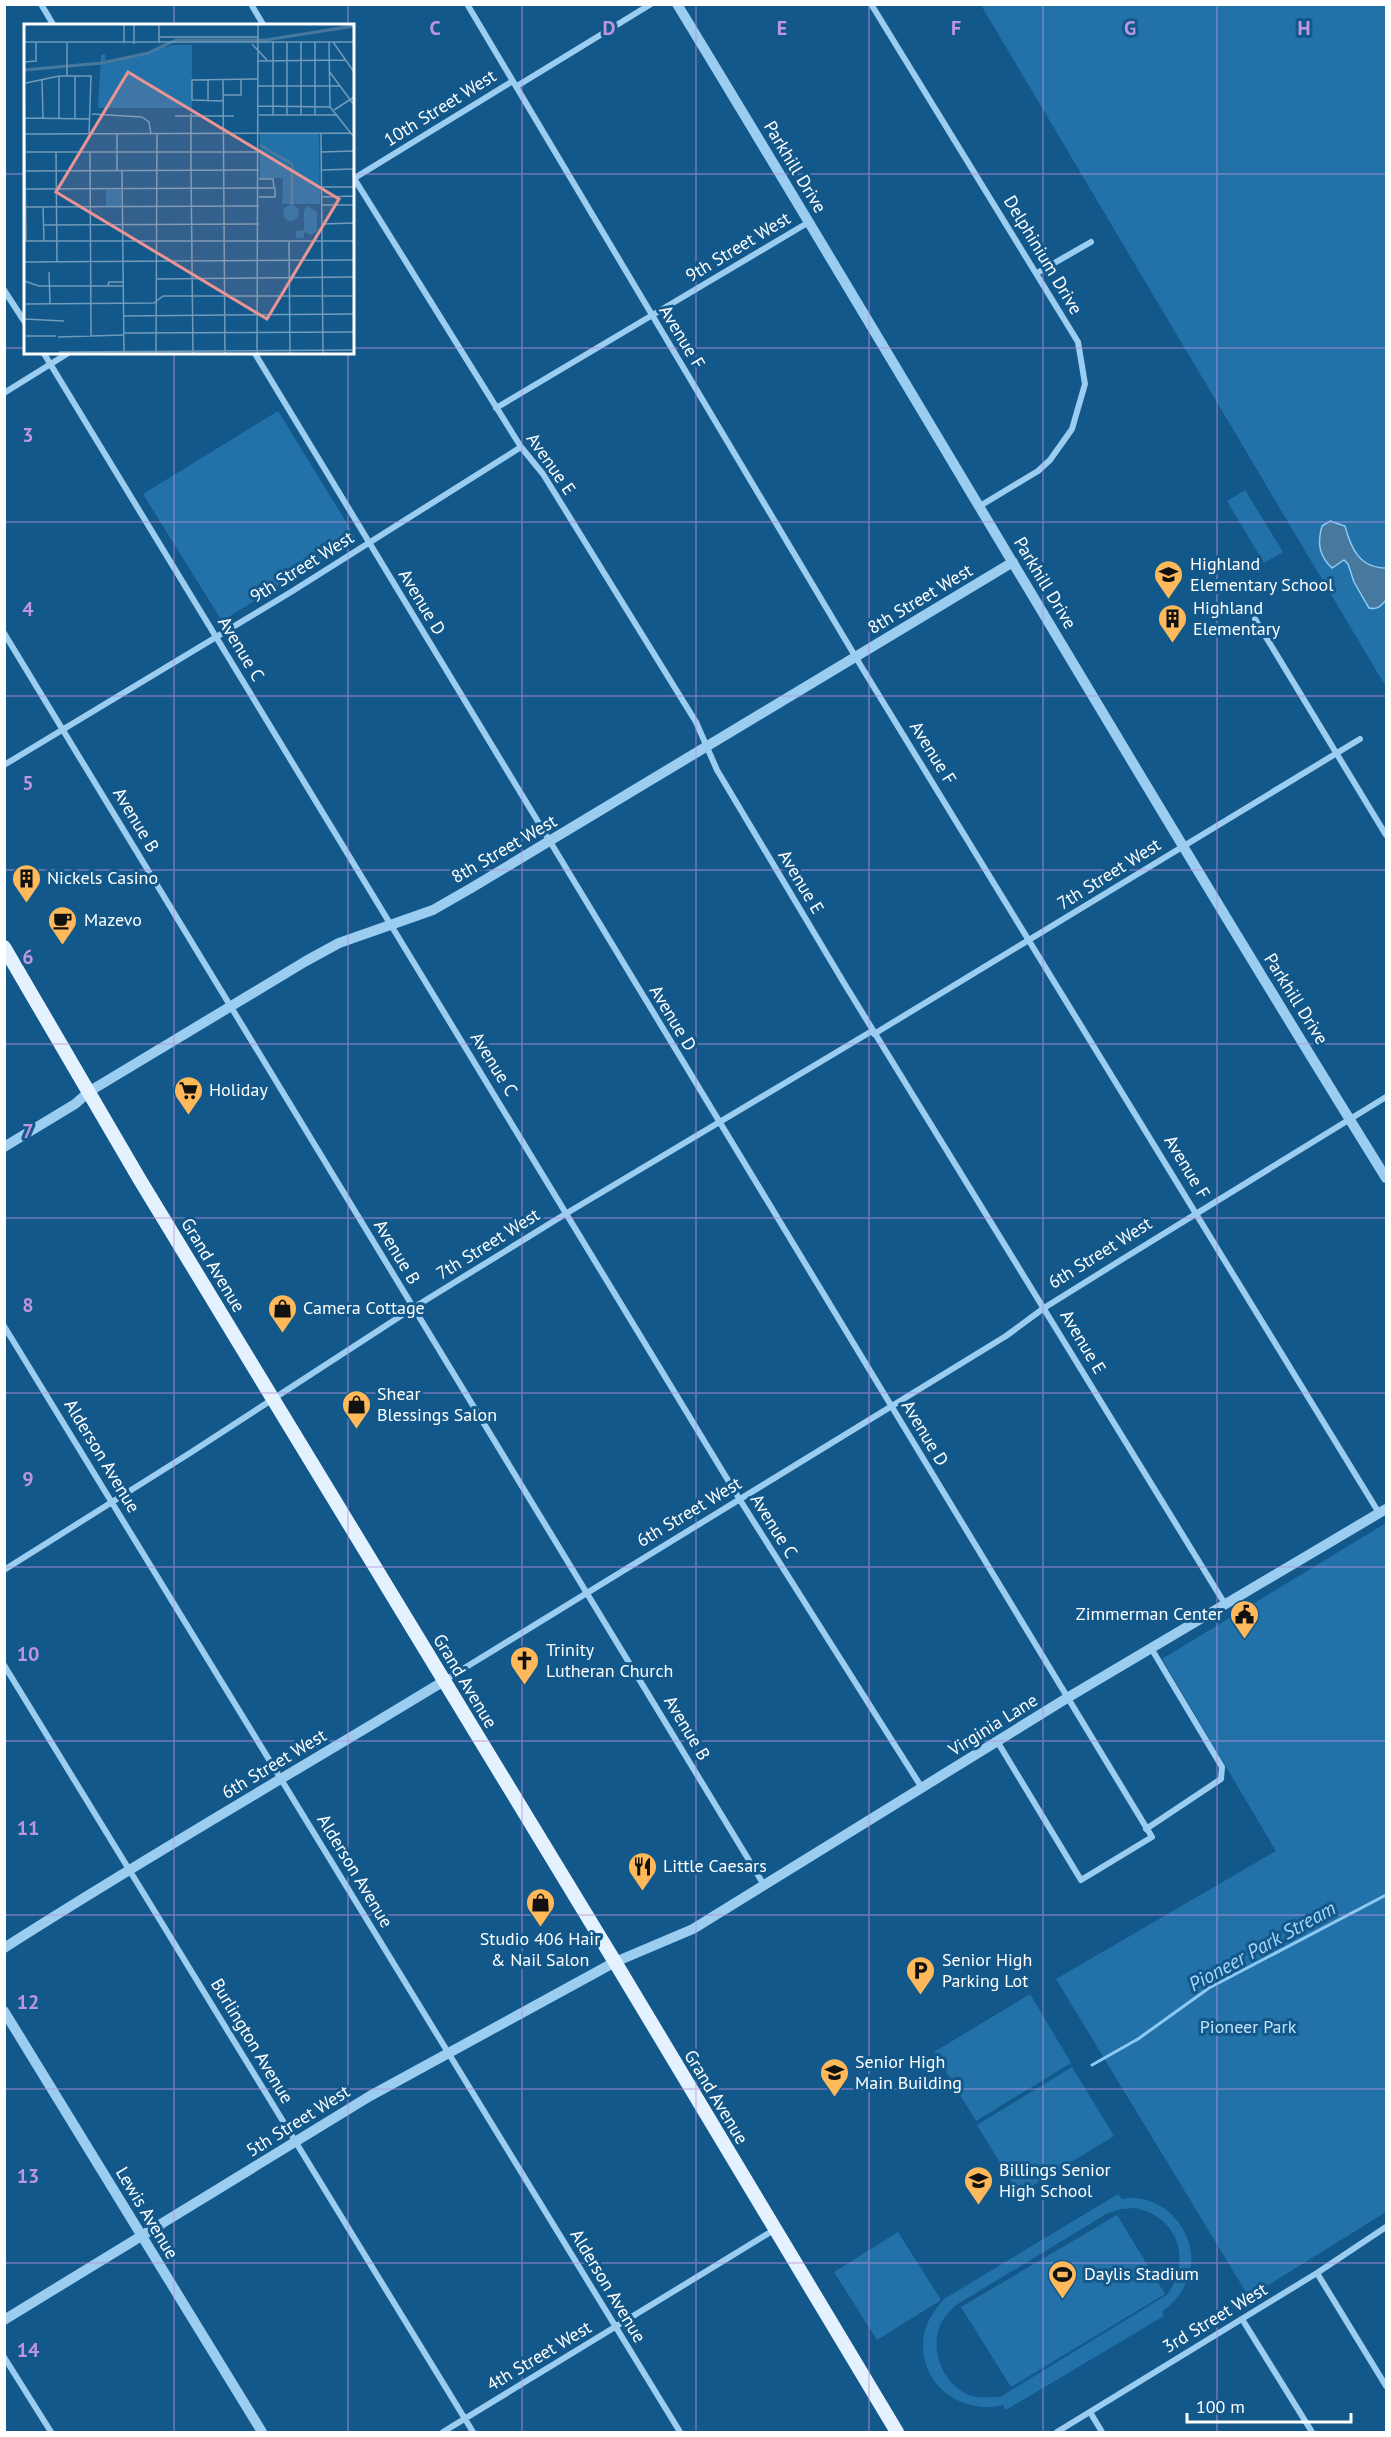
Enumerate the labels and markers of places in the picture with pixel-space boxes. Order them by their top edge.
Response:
place label: Highland Elementary School [1190,552,1334,596]
school or university icon: Highland Elementary School [1153,558,1185,600]
place label: Highland Elementary [1193,596,1281,640]
building icon: Highland Elementary [1156,602,1188,644]
building icon: Nickels Casino [10,862,42,904]
place label: Nickels Casino [47,866,158,889]
cafe icon: Mazevo [47,904,79,946]
place label: Mazevo [84,908,142,931]
supermarket icon: Holiday [172,1074,204,1116]
place label: Holiday [209,1078,268,1101]
shop icon: Camera Cottage [266,1292,298,1334]
place label: Camera Cottage [303,1296,425,1319]
place label: Shear Blessings Salon [377,1382,497,1426]
shop icon: Shear Blessings Salon [340,1388,372,1430]
public building icon: Zimmerman Center [1228,1598,1260,1640]
place label: Zimmerman Center [1076,1602,1223,1625]
place label: Trinity Lutheran Church [546,1638,673,1682]
church icon: Trinity Lutheran Church [509,1644,541,1686]
restaurant icon: Little Caesars [626,1850,658,1892]
place label: Little Caesars [663,1854,767,1877]
shop icon: Studio 406 Hair & Nail Salon [524,1886,556,1928]
place label: Studio 406 Hair & Nail Salon [480,1927,600,1971]
place label: Senior High Parking Lot [942,1948,1032,1992]
parking icon: Senior High Parking Lot [905,1954,937,1996]
place label: Senior High Main Building [855,2050,962,2094]
school or university icon: Senior High Main Building [818,2056,850,2098]
place label: Billings Senior High School [999,2158,1111,2202]
school or university icon: Billings Senior High School [962,2164,994,2206]
sports icon: Daylis Stadium [1047,2258,1079,2300]
place label: Daylis Stadium [1084,2262,1199,2285]

